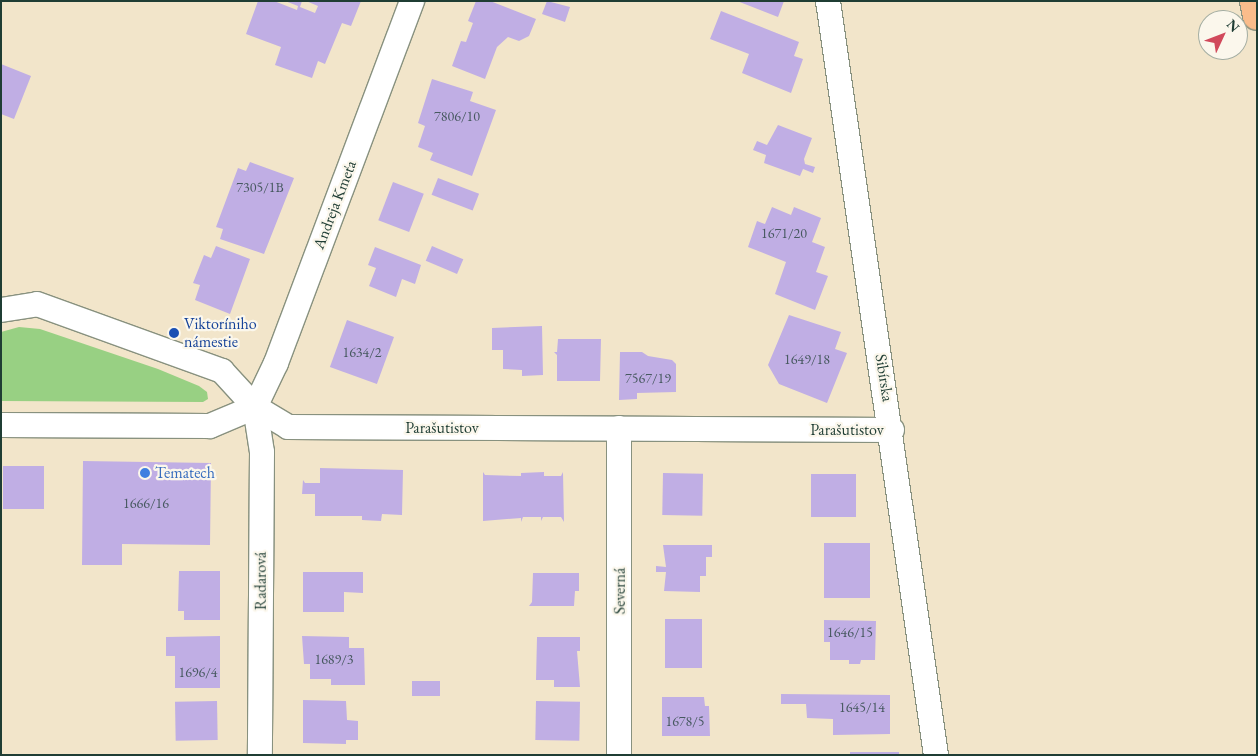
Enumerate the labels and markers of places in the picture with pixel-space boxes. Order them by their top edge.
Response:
place label: Viktoríniho námestie [184,314,257,352]
marker: Viktoríniho námestie [168,327,180,339]
place label: Tematech [155,463,215,483]
marker: Tematech [139,467,151,479]

